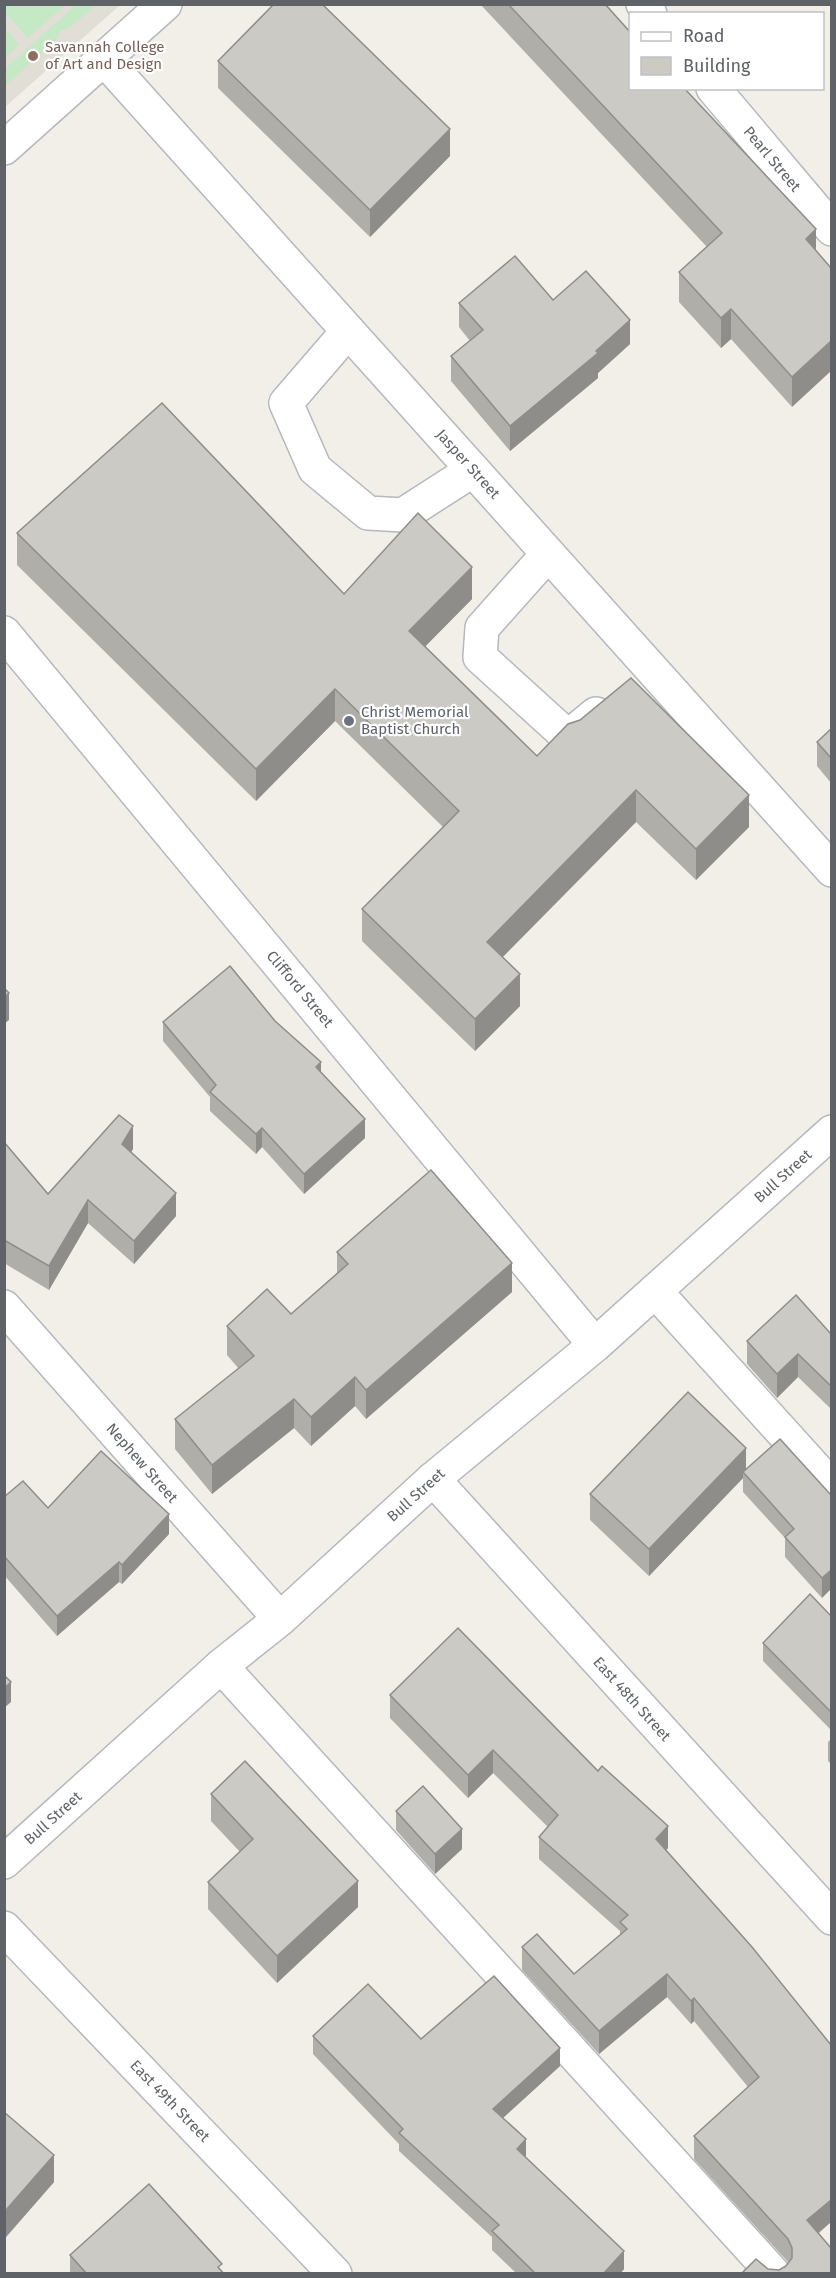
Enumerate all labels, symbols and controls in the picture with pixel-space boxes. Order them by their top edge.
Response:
legend [629,12,824,90]
text: Road [683,25,725,47]
place label: Savannah College of Art and Design [45,38,164,73]
marker: Savannah College of Art and Design [26,49,40,63]
text: Building [683,55,751,77]
street label: Pearl Street [740,123,805,196]
street label: Jasper Street [432,426,504,503]
place label: Christ Memorial Baptist Church [361,703,469,738]
marker: Christ Memorial Baptist Church [342,714,356,728]
street label: Clifford Street [263,947,338,1031]
street label: Bull Street [750,1145,816,1207]
street label: Nephew Street [102,1419,182,1507]
street label: Bull Street [383,1464,449,1526]
street label: East 48th Street [589,1653,675,1745]
street label: Bull Street [20,1787,86,1849]
street label: East 49th Street [126,2056,214,2146]

